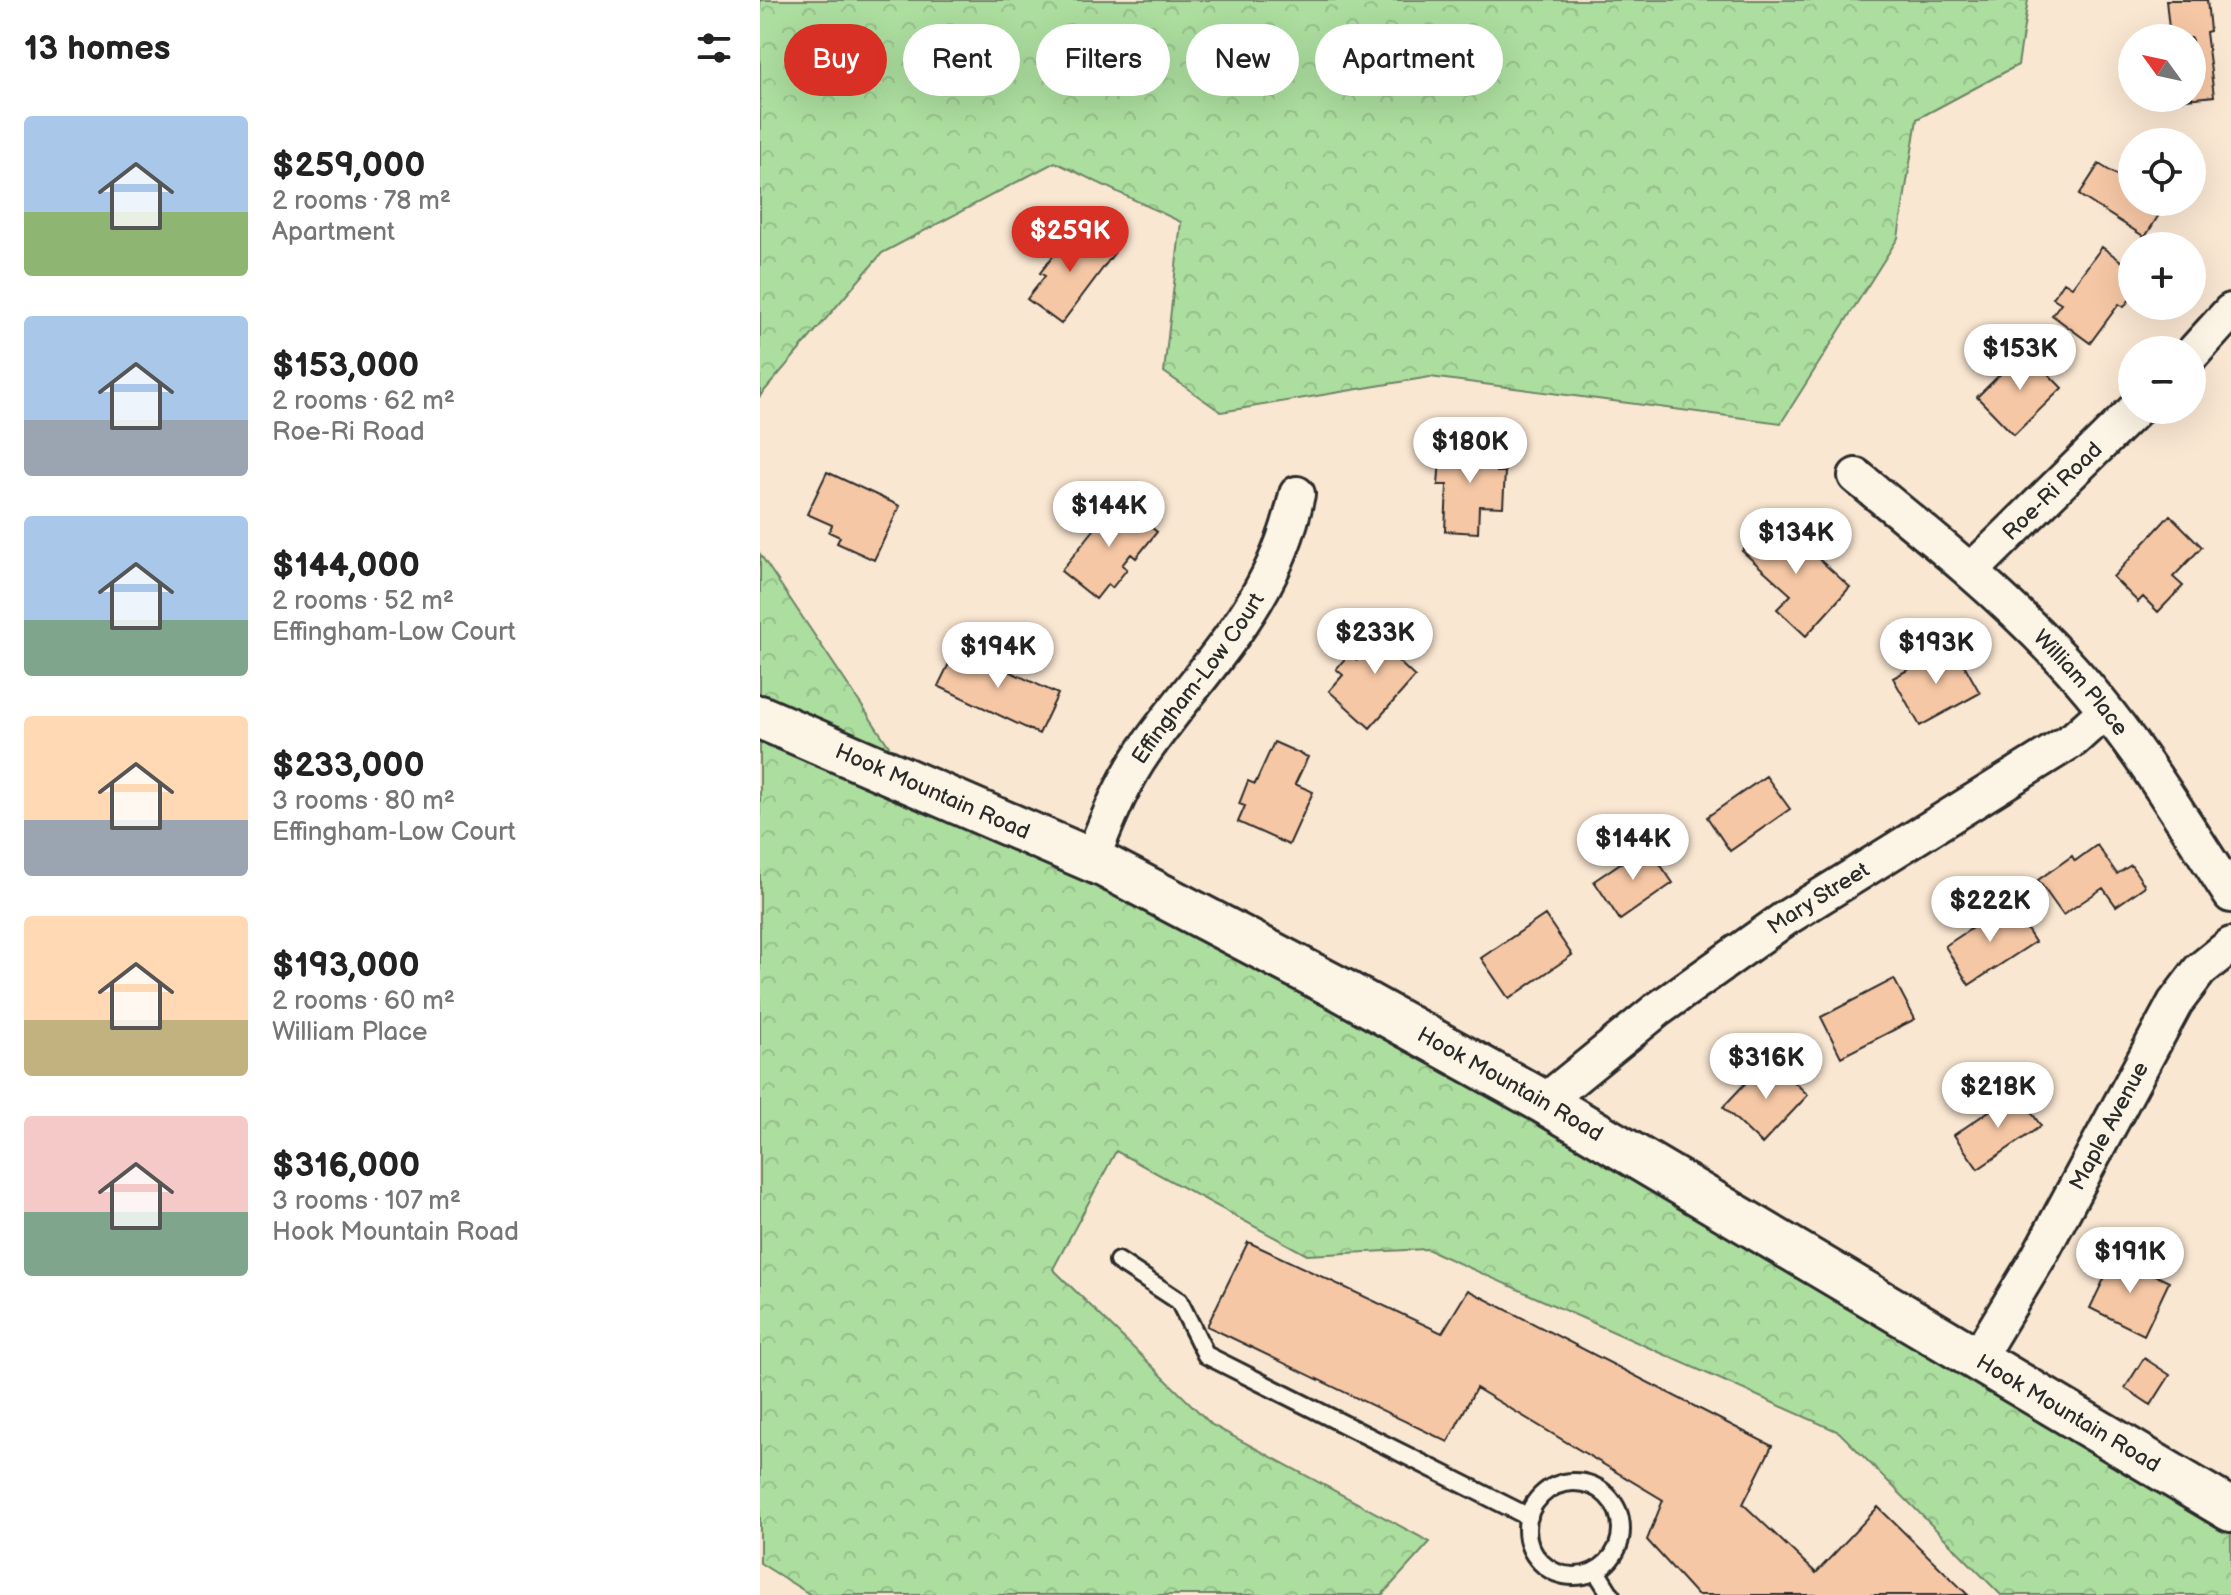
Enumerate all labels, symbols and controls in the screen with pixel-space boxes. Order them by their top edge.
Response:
chip: Buy [784,24,887,96]
chip: Rent [903,24,1020,96]
chip: Filters [1036,24,1170,96]
chip: New [1186,24,1299,96]
chip: Apartment [1315,24,1503,96]
north arrow [2118,24,2206,112]
map controls [2118,24,2206,424]
icon: filters [692,26,736,70]
text: 13 homes [24,28,171,69]
button: locate [2118,128,2206,216]
text: $259,000 [272,145,425,186]
icon: home [88,148,184,244]
text: 2 rooms · 78 m² [272,186,451,217]
pin: $259K [1014,206,1126,274]
text: $259K [1030,216,1110,247]
text: Apartment [272,217,395,248]
button: + [2118,232,2206,320]
pin: $153K [1964,324,2076,392]
text: $153K [1982,334,2058,365]
button: − [2118,336,2206,424]
text: $153,000 [272,345,419,386]
icon: home [88,348,184,444]
text: 2 rooms · 62 m² [272,386,455,417]
text: Roe-Ri Road [272,417,425,448]
pin: $180K [1414,417,1526,485]
text: $180K [1431,427,1509,458]
street label: Roe-Ri Road [1997,436,2108,546]
pin: $144K [1053,481,1165,549]
text: $144K [1071,491,1147,522]
pin: $134K [1740,508,1852,576]
text: $134K [1758,518,1834,549]
text: $144,000 [272,545,420,586]
icon: home [88,548,184,644]
text: 2 rooms · 52 m² [272,586,454,617]
street label: Effingham-Low Court [1126,588,1270,769]
pin: $233K [1319,608,1431,676]
text: Effingham-Low Court [272,617,516,648]
text: $233K [1335,618,1415,649]
pin: $193K [1880,618,1992,686]
pin: $194K [942,622,1054,690]
street label: William Place [2028,624,2134,741]
text: $193K [1898,628,1974,659]
text: $194K [960,632,1036,663]
street label: Hook Mountain Road [831,738,1034,845]
text: $233,000 [272,745,425,786]
icon: home [88,748,184,844]
text: 3 rooms · 80 m² [272,786,455,817]
pin: $144K [1577,814,1689,882]
text: Effingham-Low Court [272,817,516,848]
text: $144K [1595,824,1671,855]
street label: Mary Street [1762,856,1874,940]
pin: $222K [1934,876,2046,944]
text: $222K [1949,886,2031,917]
text: $193,000 [272,945,420,986]
icon: home [88,948,184,1044]
text: 2 rooms · 60 m² [272,986,455,1017]
text: William Place [272,1017,427,1048]
street label: Hook Mountain Road [1413,1021,1608,1147]
pin: $316K [1710,1033,1822,1101]
text: $316K [1728,1043,1804,1074]
street label: Maple Avenue [2063,1057,2154,1195]
pin: $218K [1942,1062,2054,1130]
text: $218K [1960,1072,2036,1103]
text: $316,000 [272,1145,420,1186]
icon: home [88,1148,184,1244]
text: 3 rooms · 107 m² [272,1186,461,1217]
text: Hook Mountain Road [272,1217,519,1248]
pin: $191K [2074,1227,2186,1295]
text: $191K [2094,1237,2166,1268]
street label: Hook Mountain Road [1971,1348,2165,1478]

